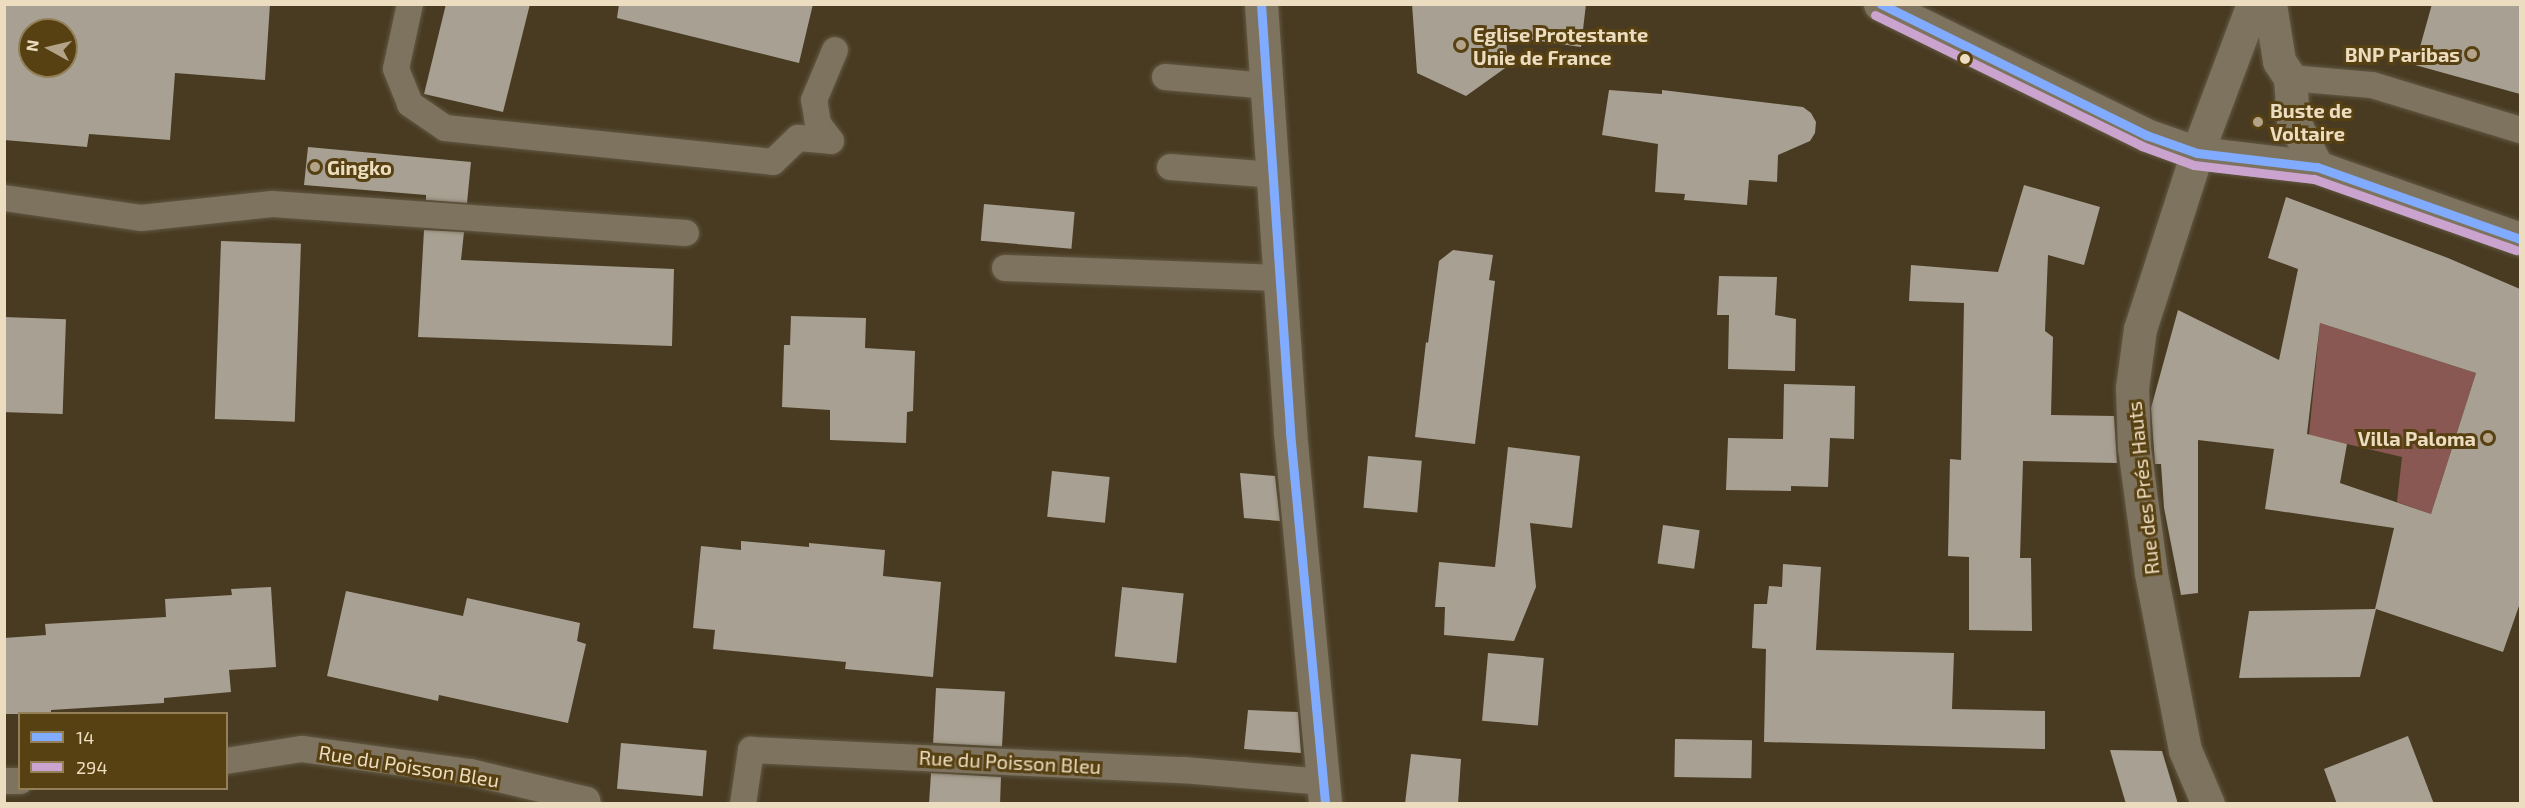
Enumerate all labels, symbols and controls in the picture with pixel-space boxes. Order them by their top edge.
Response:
north arrow [18,18,78,78]
place label: Eglise Protestante Unie de France [1473,22,1648,69]
marker: Eglise Protestante Unie de France [1454,38,1468,52]
text: N [21,39,42,53]
place label: BNP Paribas [2344,42,2460,66]
marker: BNP Paribas [2465,47,2479,61]
unlabelled marker [1959,53,1971,65]
place label: Buste de Voltaire [2270,98,2352,145]
marker: Buste de Voltaire [2251,115,2265,129]
place label: Gingko [327,155,392,179]
marker: Gingko [308,160,322,174]
street label: Rue des Prés Hauts [2122,400,2164,576]
place label: Villa Paloma [2358,426,2476,450]
marker: Villa Paloma [2481,431,2495,445]
legend [18,712,228,790]
text: 14 [76,726,94,748]
street label: Rue du Poisson Bleu [317,740,501,792]
street label: Rue du Poisson Bleu [918,745,1102,779]
text: 294 [76,756,107,778]

